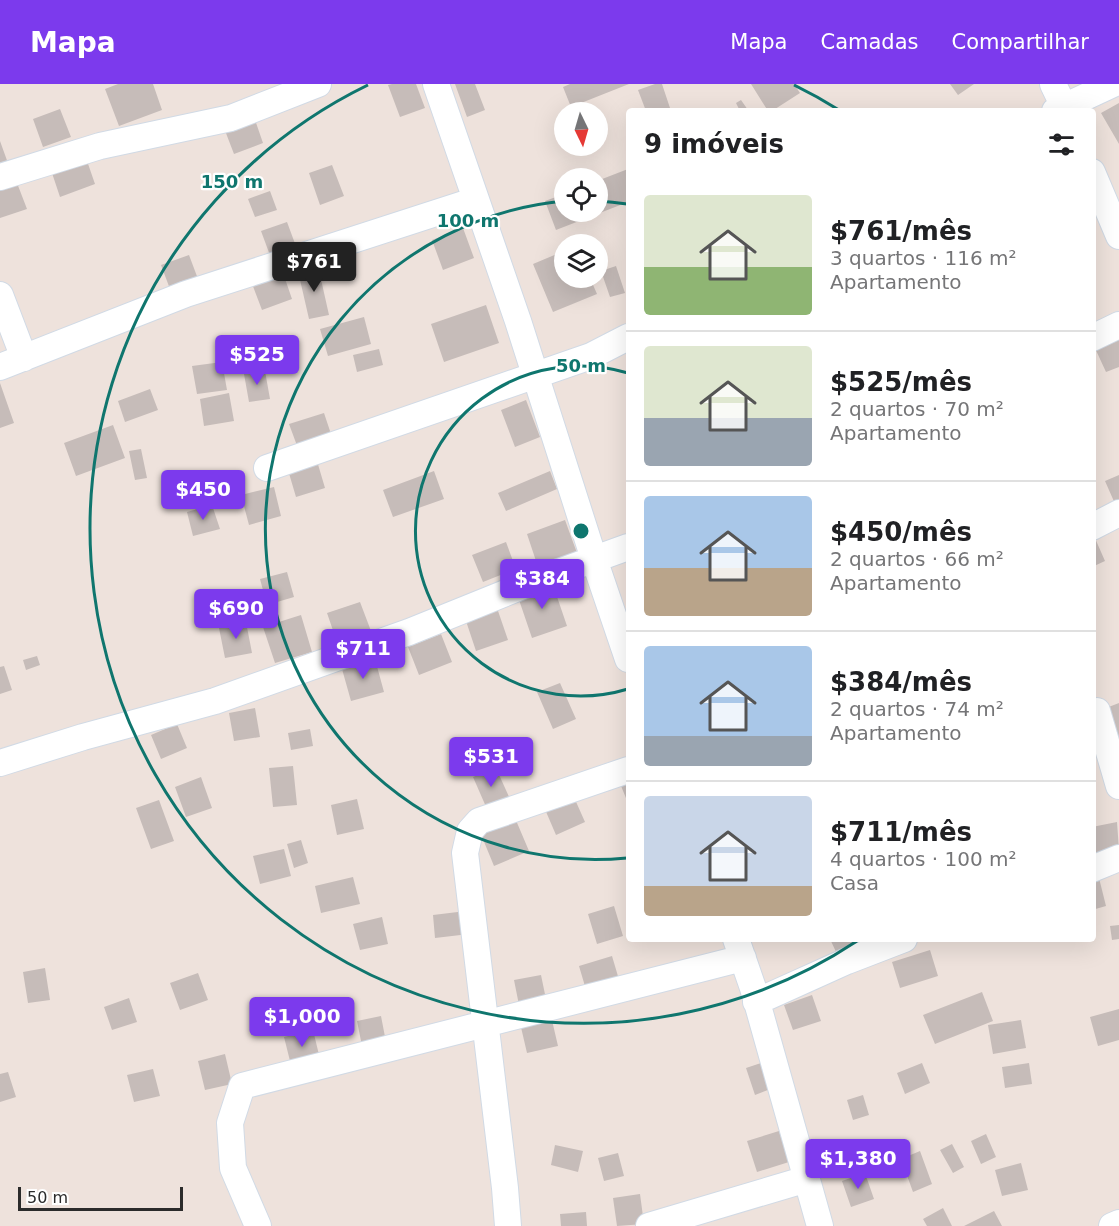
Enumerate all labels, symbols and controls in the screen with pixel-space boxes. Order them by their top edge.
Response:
text: Mapa [30,26,116,59]
text: Mapa [730,30,787,54]
text: Camadas [820,30,918,54]
text: Compartilhar [951,30,1089,54]
north arrow [554,102,608,156]
map controls [554,102,608,288]
icon: filters [1045,128,1078,161]
text: 9 imóveis [644,129,784,159]
button: locate [554,168,608,222]
text: 150 m [201,171,263,192]
text: 100 m [437,210,499,231]
text: $761/mês [830,216,972,246]
icon: home [692,219,764,291]
button: layers [554,234,608,288]
pin: $761 [278,242,350,293]
text: 3 quartos · 116 m² [830,246,1017,270]
text: $761 [286,249,342,273]
text: Apartamento [830,270,962,294]
pin: $525 [221,335,293,386]
text: $525 [229,342,285,366]
text: 50 m [556,355,606,376]
text: $525/mês [830,367,972,397]
icon: home [692,370,764,442]
text: 2 quartos · 70 m² [830,397,1004,421]
text: Apartamento [830,421,962,445]
pin: $450 [167,470,239,521]
text: $450 [175,477,231,501]
text: $450/mês [830,517,972,547]
icon: home [692,520,764,592]
centre of rings [571,521,591,541]
text: 2 quartos · 66 m² [830,547,1004,571]
pin: $384 [506,559,578,610]
text: $384 [514,566,570,590]
text: Apartamento [830,571,962,595]
pin: $690 [200,589,272,640]
text: $690 [208,596,264,620]
pin: $711 [327,629,399,680]
text: $711 [335,636,391,660]
text: $384/mês [830,667,972,697]
icon: home [692,670,764,742]
text: 2 quartos · 74 m² [830,697,1004,721]
text: Apartamento [830,721,962,745]
pin: $531 [455,737,527,788]
text: $531 [463,744,519,768]
text: $711/mês [830,817,972,847]
icon: home [692,820,764,892]
text: 4 quartos · 100 m² [830,847,1017,871]
text: Casa [830,871,879,895]
pin: $1,000 [253,997,351,1048]
text: $1,000 [263,1004,341,1028]
pin: $1,380 [809,1139,907,1190]
text: $1,380 [819,1146,897,1170]
scale bar [18,1184,183,1212]
text: 50 m [27,1188,68,1207]

